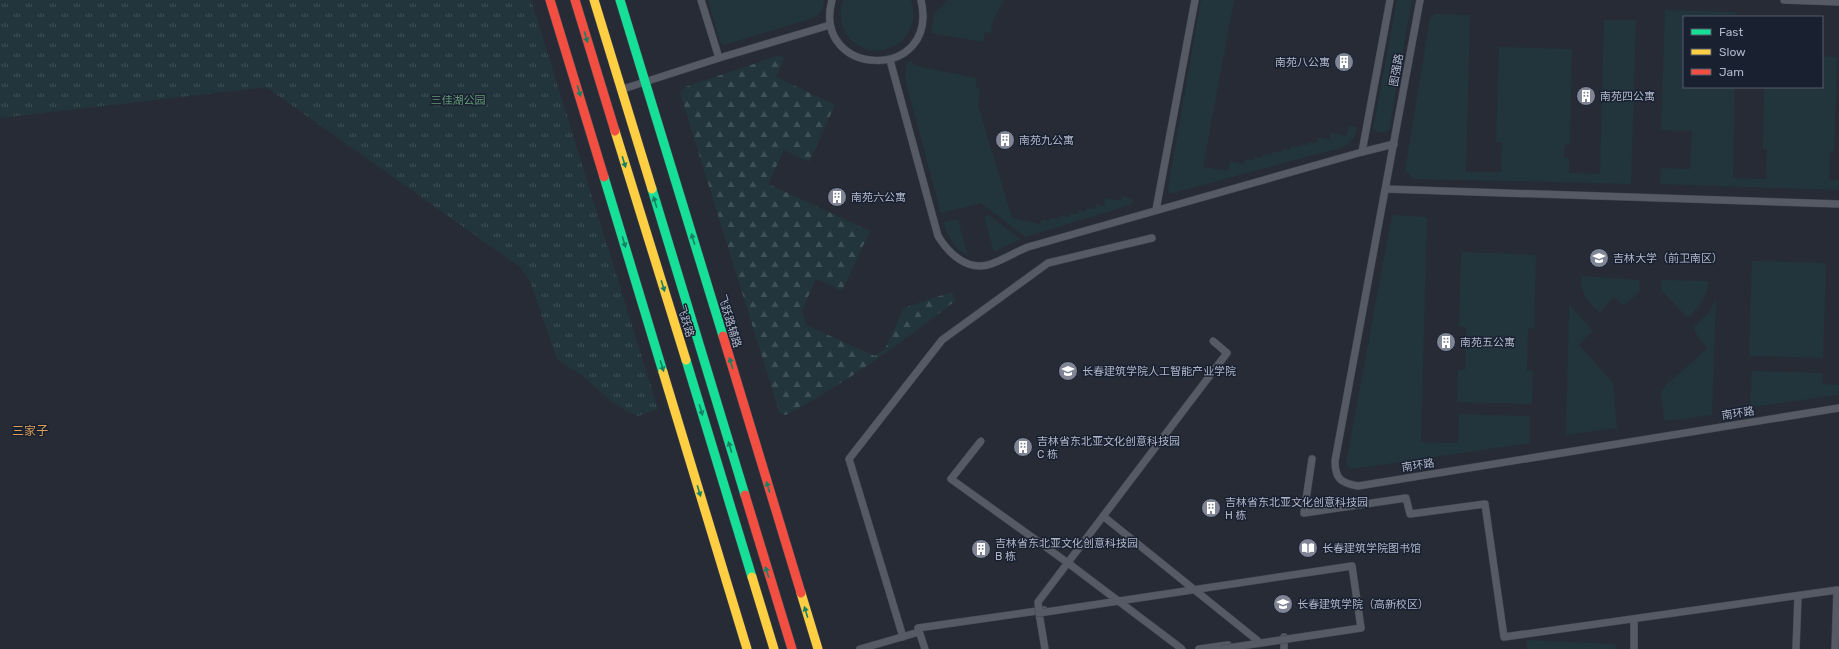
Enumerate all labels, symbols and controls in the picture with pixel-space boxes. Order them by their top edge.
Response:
legend [1683,16,1823,88]
text: Fast [1719,25,1743,39]
one-way arrow [583,32,589,44]
text: Slow [1719,45,1746,59]
building icon: 南苑八公寓 [1333,51,1355,73]
street label: 图强路 [1387,53,1406,87]
place label: 南苑八公寓 [1275,56,1330,69]
text: Jam [1719,65,1744,79]
one-way arrow [576,85,582,97]
building icon: 南苑四公寓 [1575,85,1597,107]
place label: 南苑四公寓 [1600,90,1655,103]
park label: 三佳湖公园 [431,94,486,107]
building icon: 南苑九公寓 [994,129,1016,151]
place label: 南苑九公寓 [1019,134,1074,147]
one-way arrow [621,156,627,168]
building icon: 南苑六公寓 [826,186,848,208]
place label: 南苑六公寓 [851,191,906,204]
one-way arrow [652,196,658,208]
one-way arrow [690,232,696,244]
one-way arrow [621,236,627,248]
school or university icon: 吉林大学（前卫南区） [1588,247,1610,269]
place label: 吉林大学（前卫南区） [1613,252,1723,265]
one-way arrow [660,280,666,292]
street label: 飞跃路辅路 [715,293,744,349]
street label: 飞跃路 [674,303,697,339]
building icon: 南苑五公寓 [1435,331,1457,353]
place label: 南苑五公寓 [1460,336,1515,349]
one-way arrow [728,357,734,369]
school or university icon: 长春建筑学院人工智能产业学院 [1057,360,1079,382]
one-way arrow [659,361,665,373]
place label: 长春建筑学院人工智能产业学院 [1082,365,1236,378]
one-way arrow [698,404,704,416]
street label: 南环路 [1721,404,1755,422]
district label: 三家子 [12,424,48,438]
place label: 吉林省东北亚文化创意科技园 C 栋 [1037,435,1180,461]
building icon: 吉林省东北亚文化创意科技园 C 栋 [1012,436,1034,458]
one-way arrow [727,441,733,453]
street label: 南环路 [1401,456,1435,474]
one-way arrow [765,481,771,493]
one-way arrow [696,485,702,497]
place label: 吉林省东北亚文化创意科技园 H 栋 [1225,496,1368,522]
building icon: 吉林省东北亚文化创意科技园 H 栋 [1200,497,1222,519]
place label: 吉林省东北亚文化创意科技园 B 栋 [995,537,1138,563]
library icon: 长春建筑学院图书馆 [1297,537,1319,559]
building icon: 吉林省东北亚文化创意科技园 B 栋 [970,538,992,560]
place label: 长春建筑学院图书馆 [1322,542,1421,555]
one-way arrow [764,566,770,578]
school or university icon: 长春建筑学院（高新校区） [1272,593,1294,615]
place label: 长春建筑学院（高新校区） [1297,598,1429,611]
one-way arrow [803,605,809,617]

